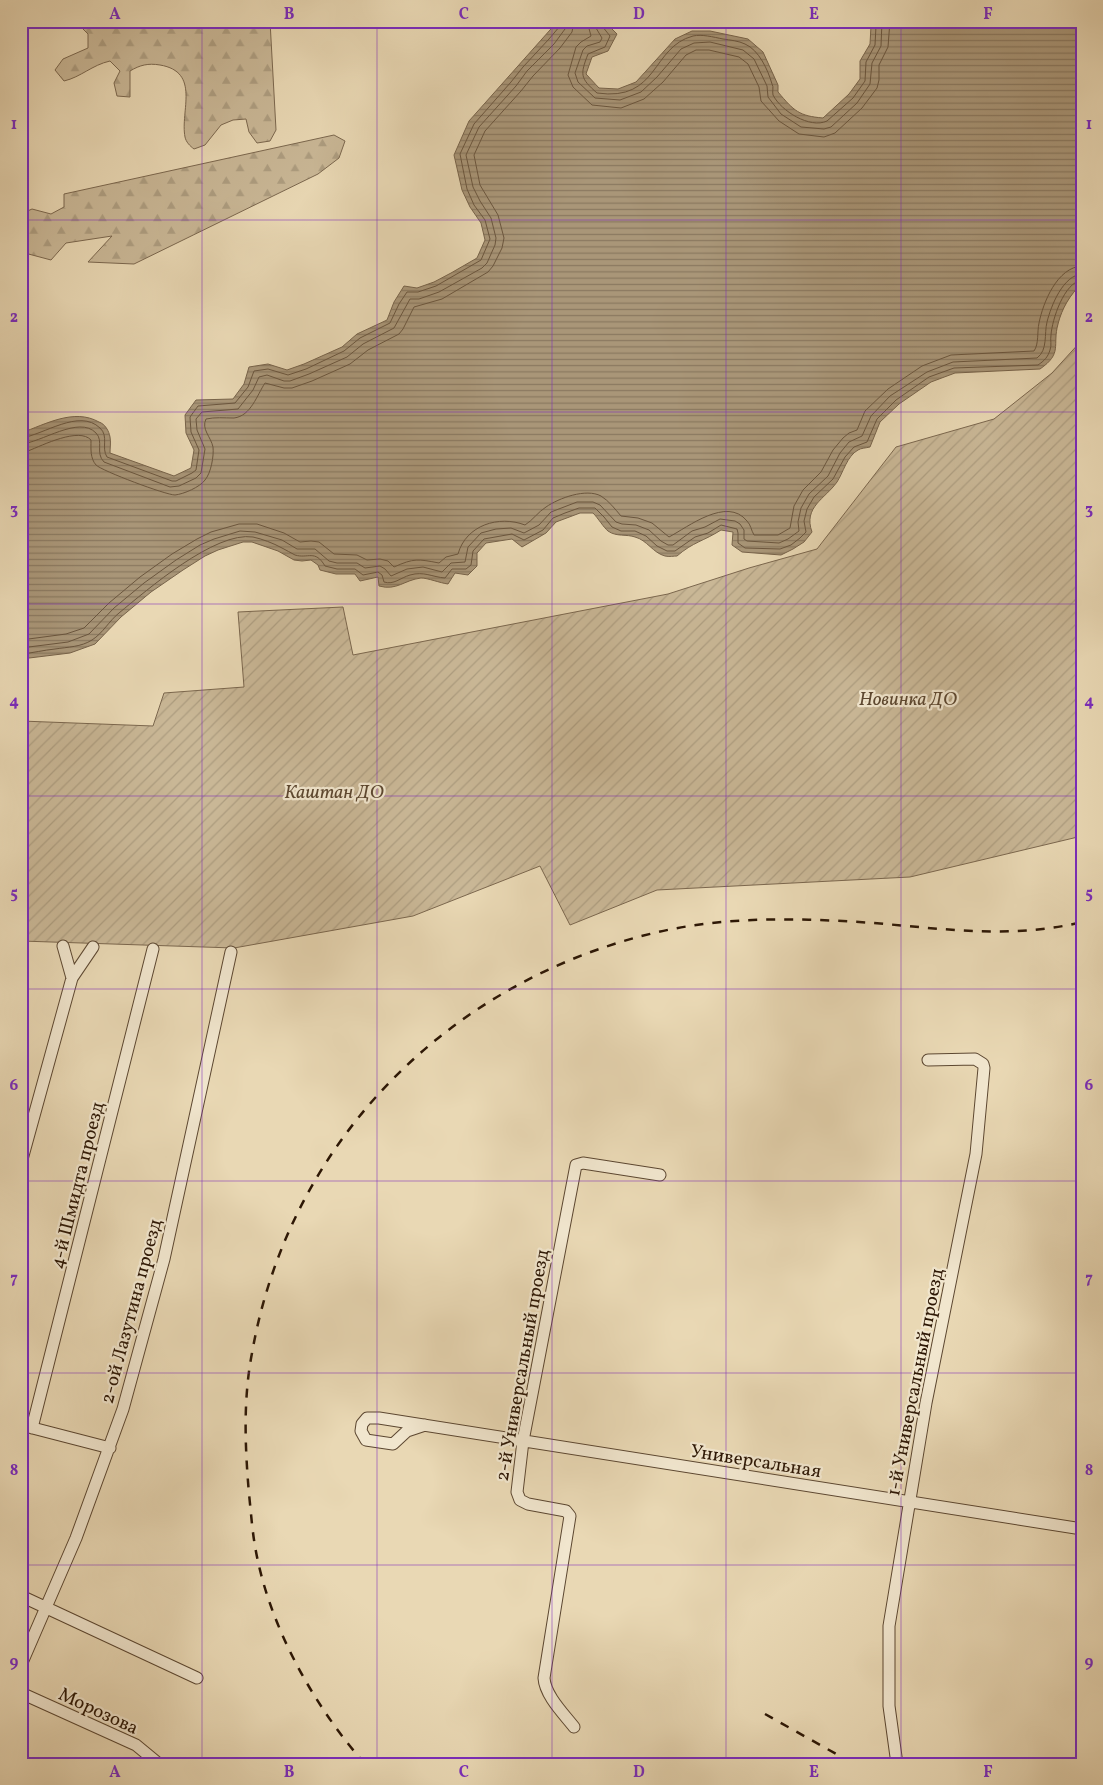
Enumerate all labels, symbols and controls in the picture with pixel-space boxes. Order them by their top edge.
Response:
text: A [109,4,121,26]
text: B [284,4,295,26]
text: C [459,4,469,26]
text: D [633,4,645,26]
text: E [809,4,819,26]
text: F [983,4,993,26]
text: 1 [11,114,17,136]
text: 1 [1086,114,1092,136]
text: 2 [10,307,18,329]
text: 2 [1085,307,1093,329]
text: 3 [10,499,18,521]
text: 3 [1085,499,1093,521]
park label: Новинка ДО [859,687,958,713]
text: 4 [9,691,19,713]
text: 4 [1084,691,1094,713]
park label: Каштан ДО [284,780,385,806]
text: 5 [10,883,18,905]
text: 5 [1085,883,1093,905]
text: 6 [10,1075,19,1097]
text: 6 [1085,1075,1094,1097]
street label: 4-й Шмидта проезд [45,1099,111,1272]
street label: 2-ой Лазутина проезд [95,1216,169,1407]
street label: 2-й Универсальный проезд [490,1247,556,1483]
street label: 1-й Универсальный проезд [881,1266,951,1499]
text: 7 [10,1268,18,1290]
text: 7 [1085,1268,1093,1290]
street label: Универсальная [688,1439,823,1485]
text: 8 [10,1460,18,1482]
text: 8 [1085,1460,1093,1482]
text: 9 [10,1652,19,1674]
text: 9 [1085,1652,1094,1674]
street label: Морозова [54,1682,143,1742]
text: A [109,1762,121,1784]
text: B [284,1762,295,1784]
text: C [459,1762,469,1784]
text: D [633,1762,645,1784]
text: E [809,1762,819,1784]
text: F [983,1762,993,1784]

